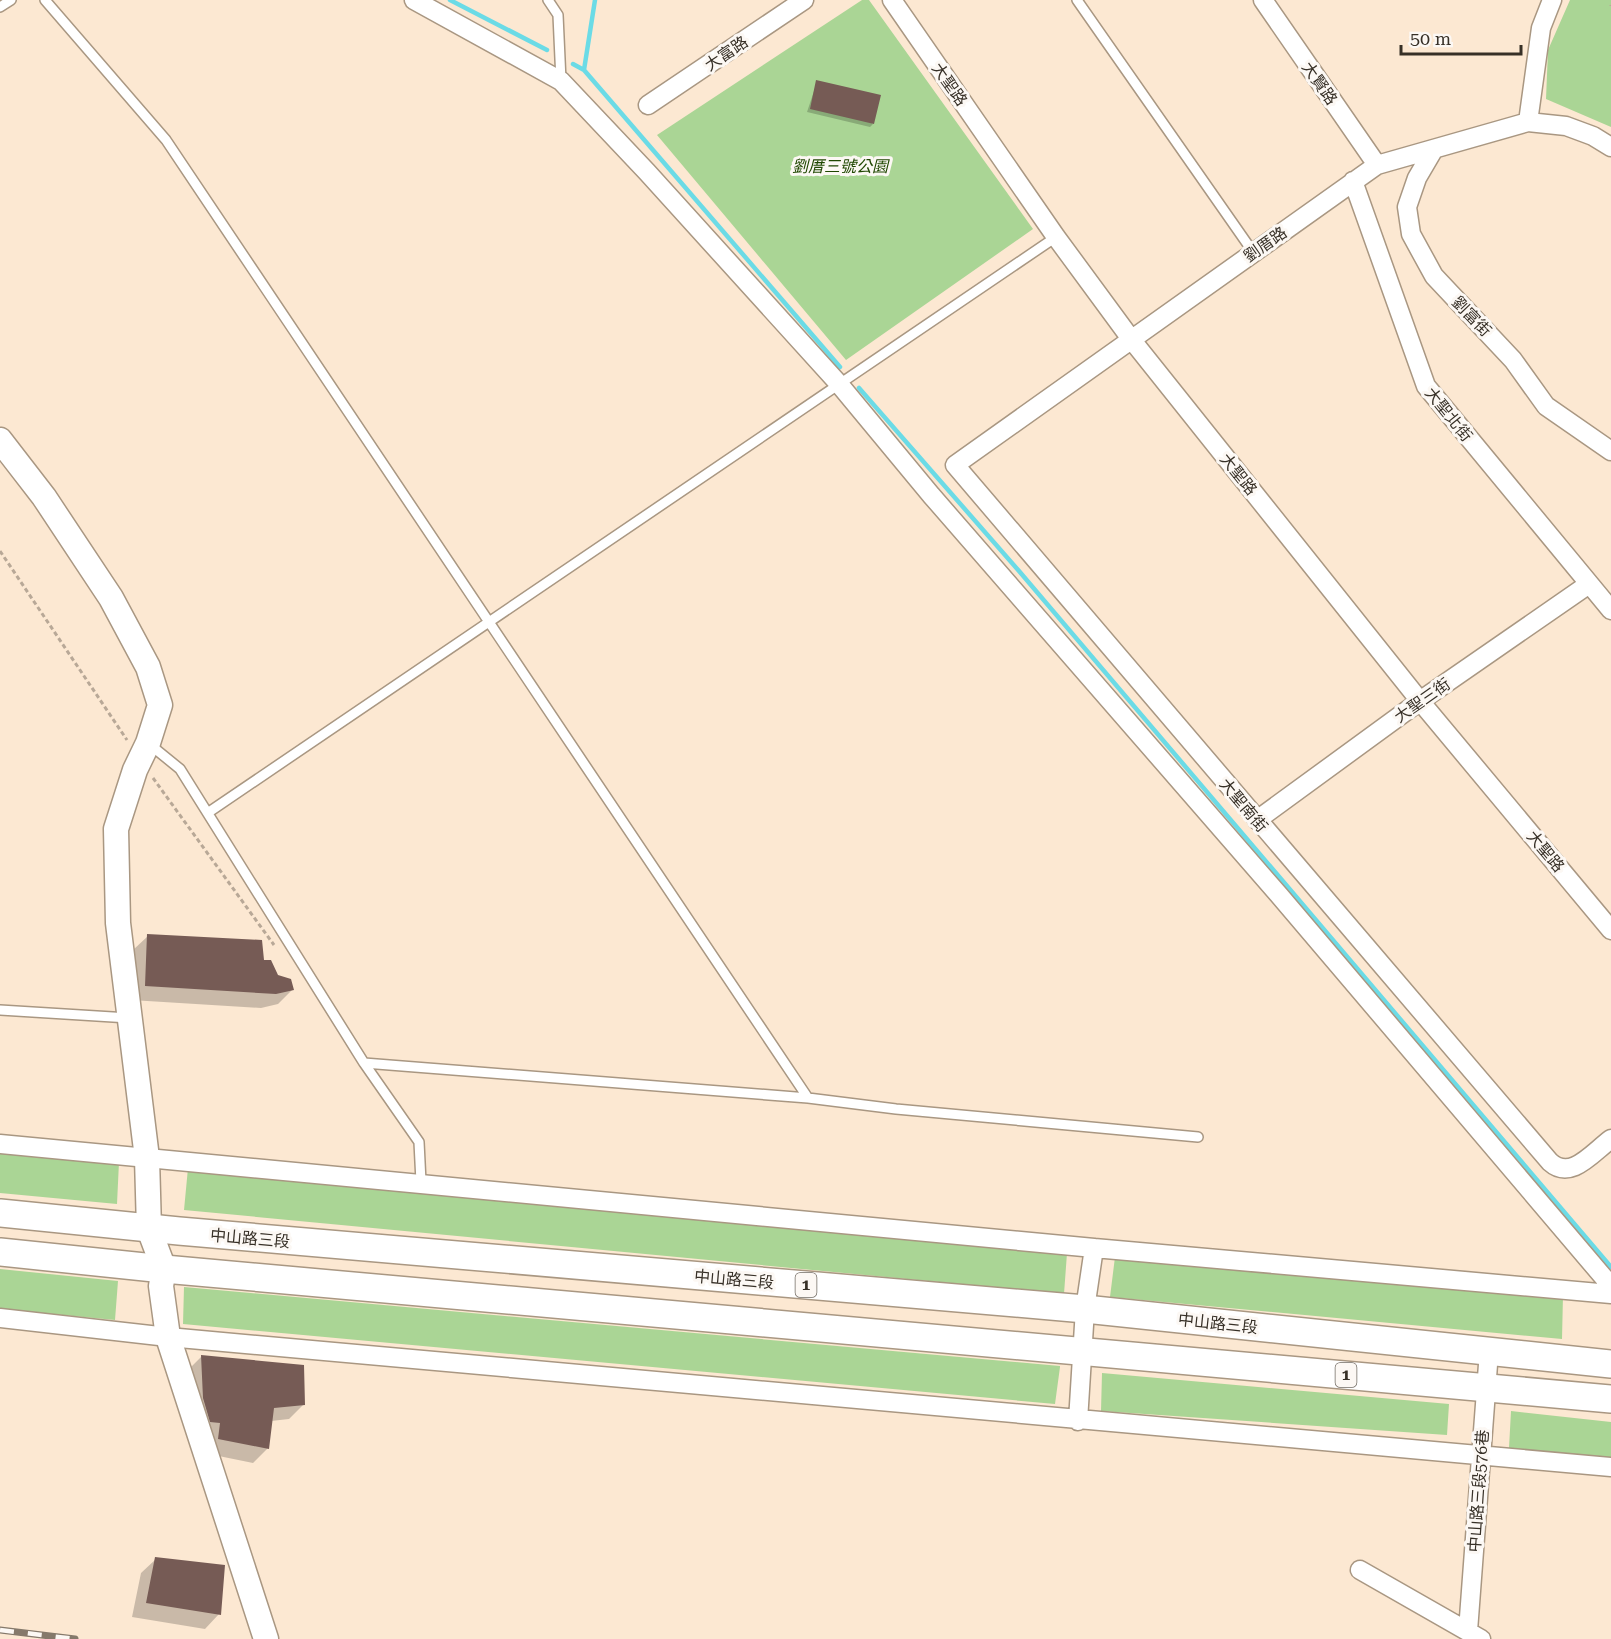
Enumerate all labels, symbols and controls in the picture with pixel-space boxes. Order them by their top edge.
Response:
scale bar [1401,18,1521,56]
text: 50 m [1410,28,1451,49]
street label: 大富路 [701,32,751,75]
street label: 大賢路 [1298,58,1341,108]
street label: 大聖路 [928,59,971,109]
park label: 劉厝三號公園 [792,157,890,176]
street label: 劉厝路 [1240,223,1290,266]
street label: 劉富街 [1448,292,1495,340]
street label: 大聖北街 [1421,383,1476,445]
street label: 大聖路 [1216,450,1261,499]
street label: 大聖三街 [1391,674,1454,727]
street label: 大聖南街 [1216,775,1271,836]
street label: 大聖路 [1523,827,1568,876]
street label: 中山路三段 [209,1226,291,1251]
street label: 中山路三段 [693,1267,775,1292]
road number: 1 [796,1273,816,1297]
street label: 中山路三段 [1177,1310,1259,1337]
road number: 1 [1336,1363,1356,1387]
street label: 中山路三段576巷 [1465,1429,1492,1553]

